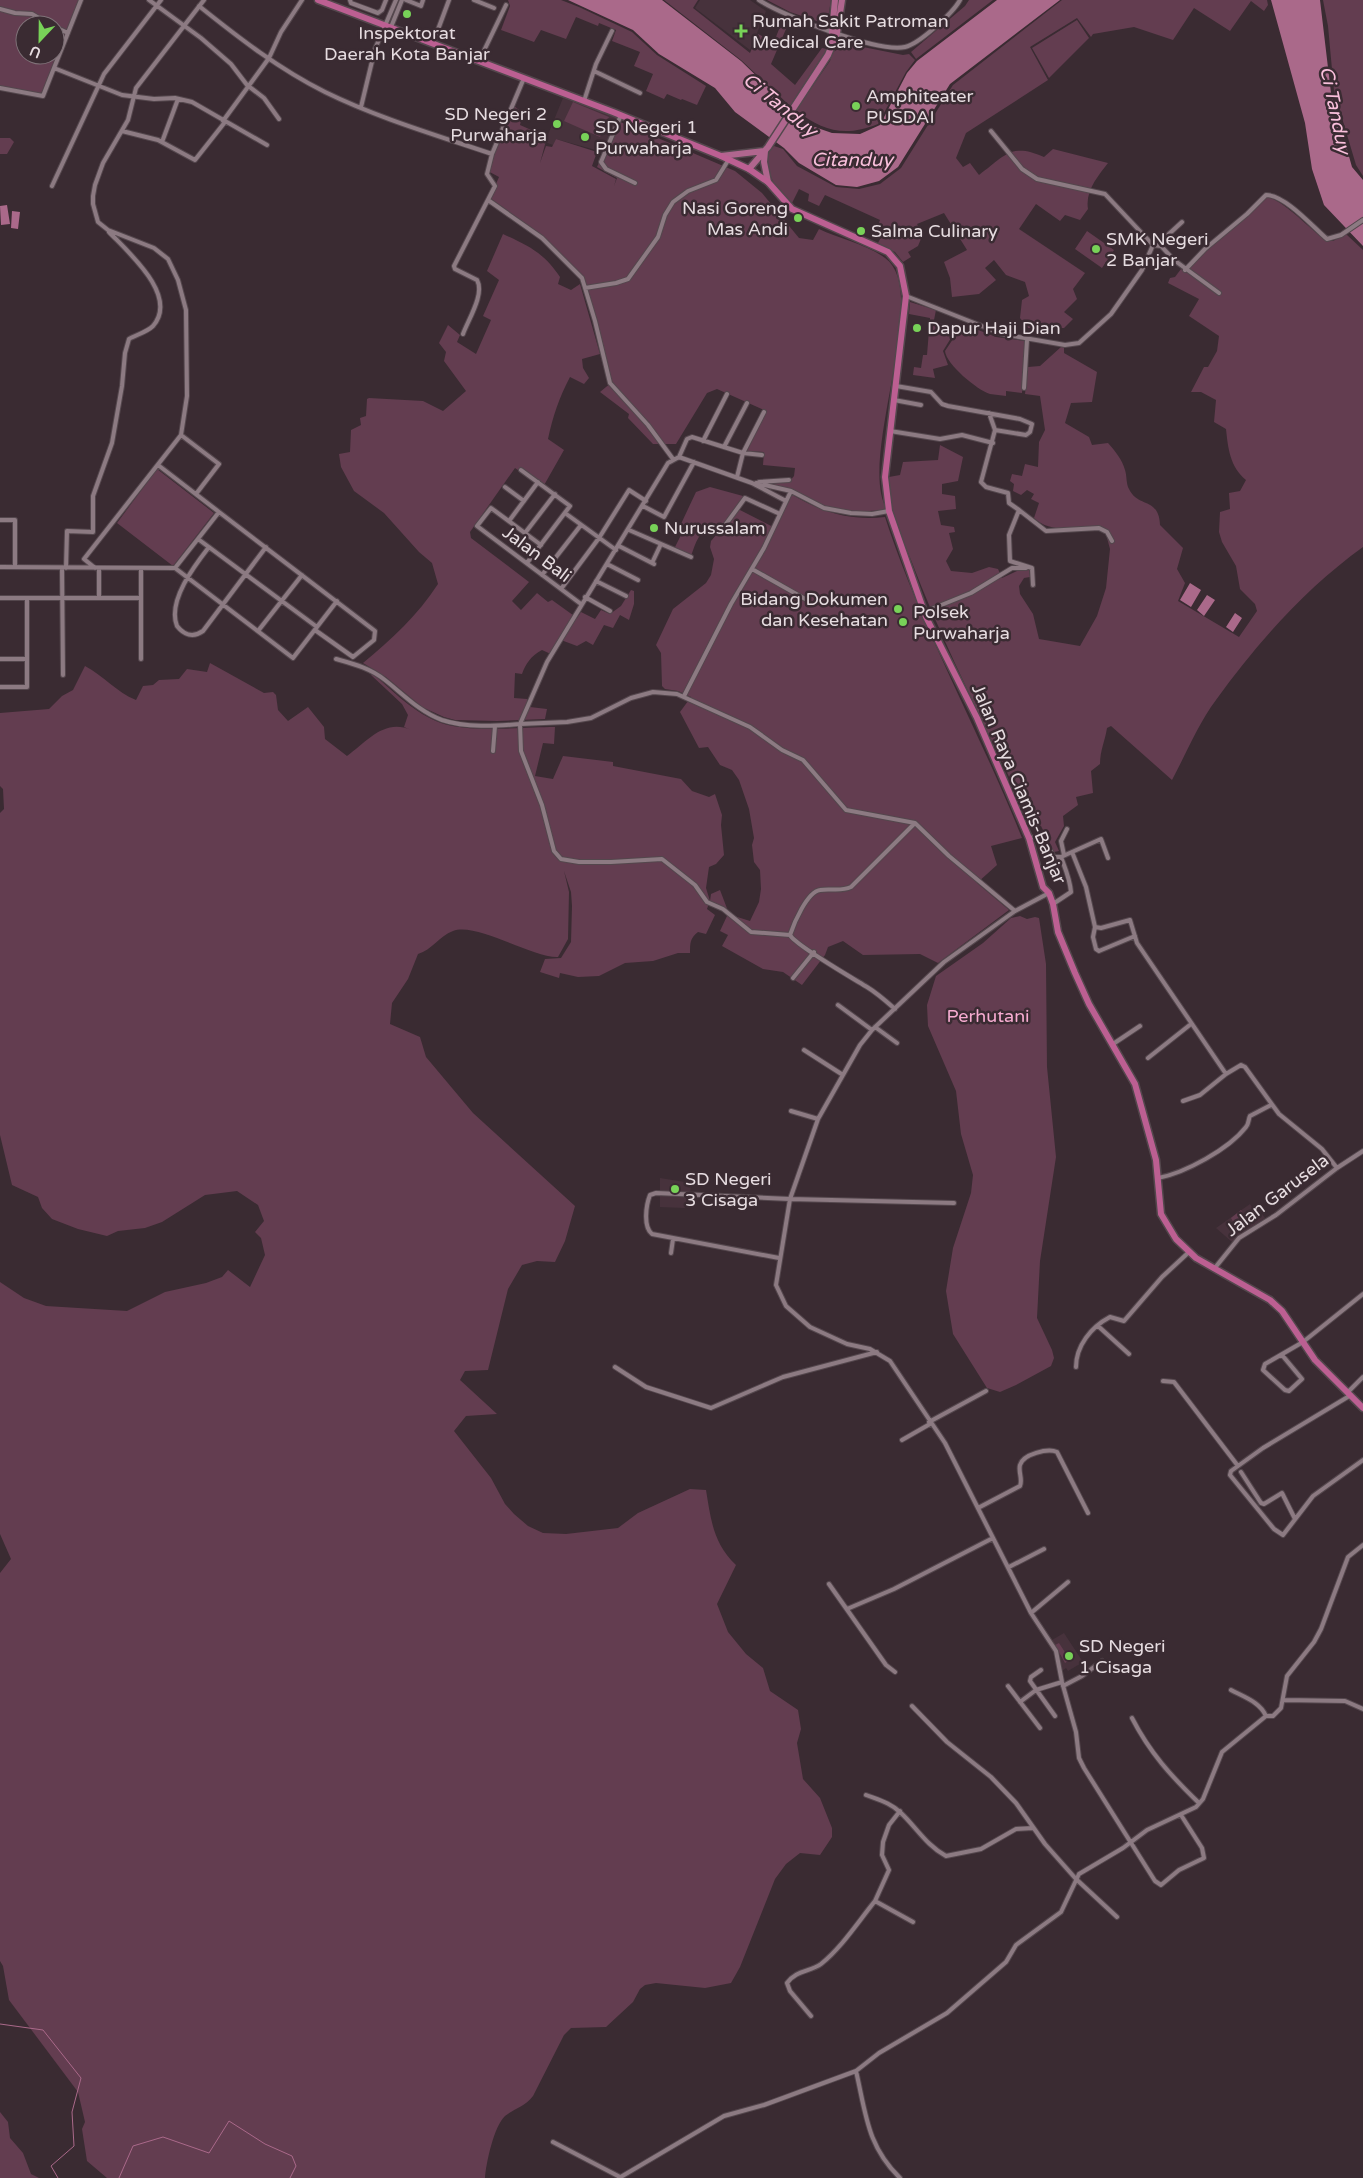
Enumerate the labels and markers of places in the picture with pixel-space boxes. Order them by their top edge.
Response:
marker: Inspektorat Daerah Kota Banjar [401,8,413,20]
place label: Rumah Sakit Patroman Medical Care [752,10,949,53]
place label: Inspektorat Daerah Kota Banjar [324,22,490,65]
marker: Rumah Sakit Patroman Medical Care [734,24,748,38]
place label: Amphiteater PUSDAI [866,85,973,128]
marker: Amphiteater PUSDAI [850,100,862,112]
place label: SD Negeri 2 Purwaharja [444,103,547,146]
place label: SD Negeri 1 Purwaharja [595,116,698,159]
marker: SD Negeri 2 Purwaharja [551,118,563,130]
marker: SD Negeri 1 Purwaharja [579,131,591,143]
place label: Nasi Goreng Mas Andi [682,197,788,240]
marker: Nasi Goreng Mas Andi [792,212,804,224]
place label: Salma Culinary [871,220,998,242]
marker: Salma Culinary [855,225,867,237]
place label: SMK Negeri 2 Banjar [1106,228,1209,271]
marker: SMK Negeri 2 Banjar [1090,243,1102,255]
place label: Dapur Haji Dian [927,317,1061,339]
marker: Dapur Haji Dian [911,322,923,334]
place label: Nurussalam [664,517,766,539]
marker: Nurussalam [648,522,660,534]
place label: Bidang Dokumen dan Kesehatan [740,588,888,631]
place label: Polsek Purwaharja [913,601,1010,644]
marker: Bidang Dokumen dan Kesehatan [892,603,904,615]
marker: Polsek Purwaharja [897,616,909,628]
place label: SD Negeri 3 Cisaga [685,1168,772,1211]
marker: SD Negeri 3 Cisaga [669,1183,681,1195]
place label: SD Negeri 1 Cisaga [1079,1635,1166,1678]
marker: SD Negeri 1 Cisaga [1063,1650,1075,1662]

